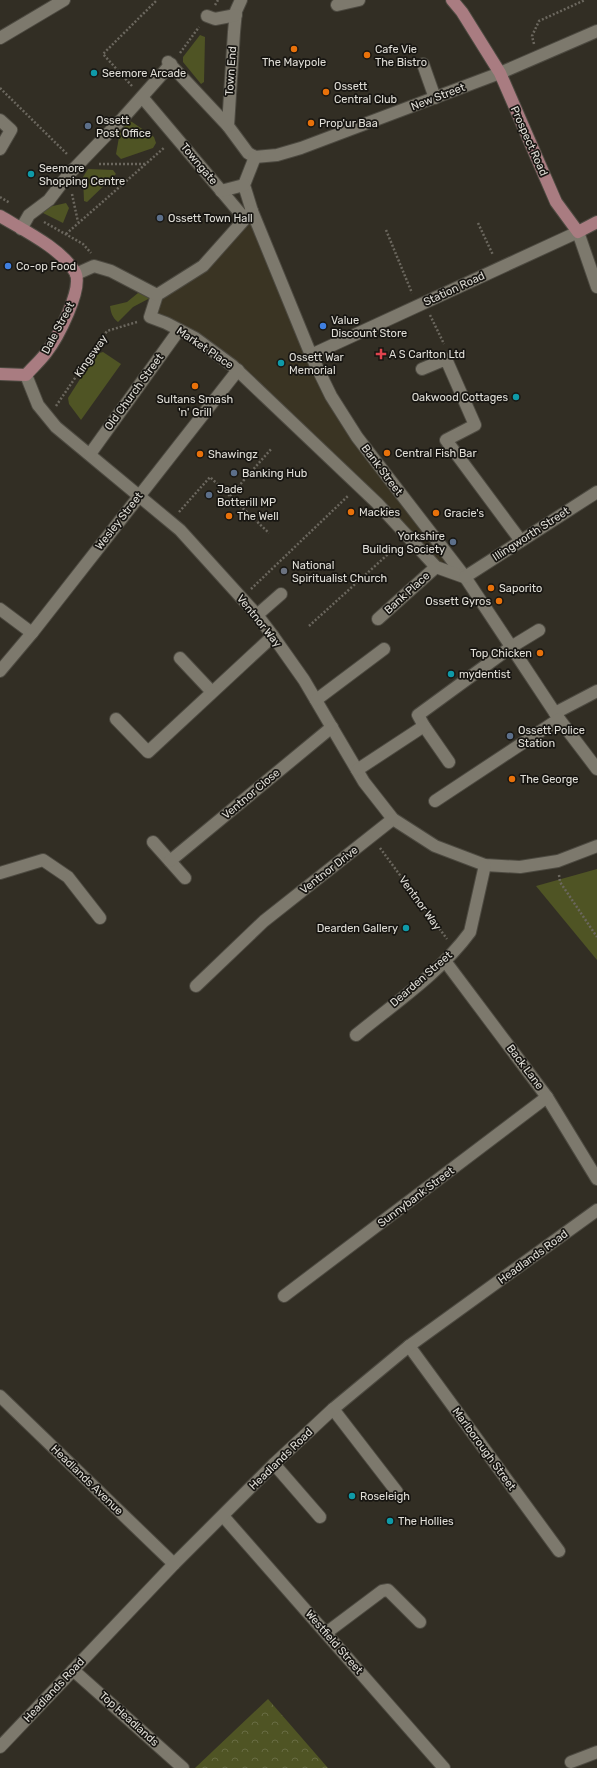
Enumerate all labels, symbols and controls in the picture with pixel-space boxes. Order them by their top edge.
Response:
place label: Cafe Vie The Bistro [375,43,427,69]
marker: The Maypole [289,44,299,54]
street label: Town End [223,46,239,96]
marker: Cafe Vie The Bistro [362,50,372,60]
place label: The Maypole [262,56,326,69]
place label: Seemore Arcade [102,67,186,80]
marker: Seemore Arcade [89,68,99,78]
place label: Ossett Central Club [334,80,397,106]
street label: New Street [409,81,467,113]
marker: Ossett Central Club [321,87,331,97]
street label: Prospect Road [508,104,550,178]
place label: Ossett Post Office [96,114,151,140]
place label: Prop'ur Baa [319,117,378,130]
marker: Prop'ur Baa [306,118,316,128]
marker: Ossett Post Office [83,121,93,131]
street label: Towngate [178,141,220,187]
place label: Seemore Shopping Centre [39,162,125,188]
marker: Seemore Shopping Centre [26,169,36,179]
place label: Ossett Town Hall [168,212,253,225]
marker: Ossett Town Hall [155,213,165,223]
place label: Co-op Food [16,260,76,273]
marker: Co-op Food [3,261,13,271]
street label: Station Road [421,269,487,309]
street label: Dale Street [39,299,77,356]
place label: Value Discount Store [331,314,407,340]
marker: Value Discount Store [318,321,328,331]
street label: Market Place [174,324,236,372]
street label: Kingsway [72,332,110,380]
place label: A S Carlton Ltd [389,348,465,361]
marker: A S Carlton Ltd [376,349,386,359]
street label: Old Church Street [102,351,167,433]
place label: Ossett War Memorial [289,351,345,377]
marker: Ossett War Memorial [276,358,286,368]
marker: Sultans Smash 'n' Grill [190,381,200,391]
place label: Oakwood Cottages [412,391,508,404]
marker: Oakwood Cottages [511,392,521,402]
place label: Sultans Smash 'n' Grill [157,393,233,419]
street label: Bank Street [359,442,406,498]
place label: Central Fish Bar [395,447,477,460]
place label: Shawingz [208,448,258,461]
marker: Central Fish Bar [382,448,392,458]
marker: Shawingz [195,449,205,459]
place label: Banking Hub [242,467,307,480]
marker: Banking Hub [229,468,239,478]
place label: Jade Botterill MP [217,483,276,509]
street label: Wesley Street [93,489,146,552]
marker: Jade Botterill MP [204,490,214,500]
street label: Illingworth Street [490,504,572,564]
place label: Mackies [359,506,400,519]
marker: Mackies [346,507,356,517]
place label: Gracie's [444,507,484,520]
marker: Gracie's [431,508,441,518]
place label: The Well [237,510,279,523]
marker: The Well [224,511,234,521]
place label: Yorkshire Building Society [362,530,445,556]
marker: Yorkshire Building Society [448,537,458,547]
place label: National Spiritualist Church [292,559,387,585]
marker: National Spiritualist Church [279,566,289,576]
street label: Bank Place [382,569,432,617]
place label: Saporito [499,582,542,595]
marker: Saporito [486,583,496,593]
street label: Ventnor Way [234,592,284,650]
place label: Ossett Gyros [425,595,491,608]
marker: Ossett Gyros [494,596,504,606]
place label: Top Chicken [470,647,532,660]
marker: Top Chicken [535,648,545,658]
place label: mydentist [459,668,511,681]
marker: mydentist [446,669,456,679]
place label: Ossett Police Station [518,724,585,750]
marker: Ossett Police Station [505,731,515,741]
street label: Ventnor Close [219,766,283,822]
place label: The George [520,773,578,786]
marker: The George [507,774,517,784]
street label: Ventnor Drive [298,843,360,897]
street label: Ventnor Way [396,873,444,933]
place label: Dearden Gallery [317,922,398,935]
marker: Dearden Gallery [401,923,411,933]
street label: Dearden Street [387,948,455,1009]
street label: Back Lane [504,1042,546,1092]
street label: Sunnybank Street [375,1164,457,1230]
street label: Headlands Road [496,1227,570,1287]
street label: Marlborough Street [450,1405,519,1494]
street label: Headlands Road [247,1426,315,1492]
street label: Headlands Avenue [48,1442,126,1518]
place label: Roseleigh [360,1490,410,1503]
marker: Roseleigh [347,1491,357,1501]
place label: The Hollies [398,1515,454,1528]
marker: The Hollies [385,1516,395,1526]
street label: Westfield Street [303,1607,366,1677]
street label: Headlands Road [21,1655,87,1725]
street label: Top Headlands [97,1689,162,1749]

